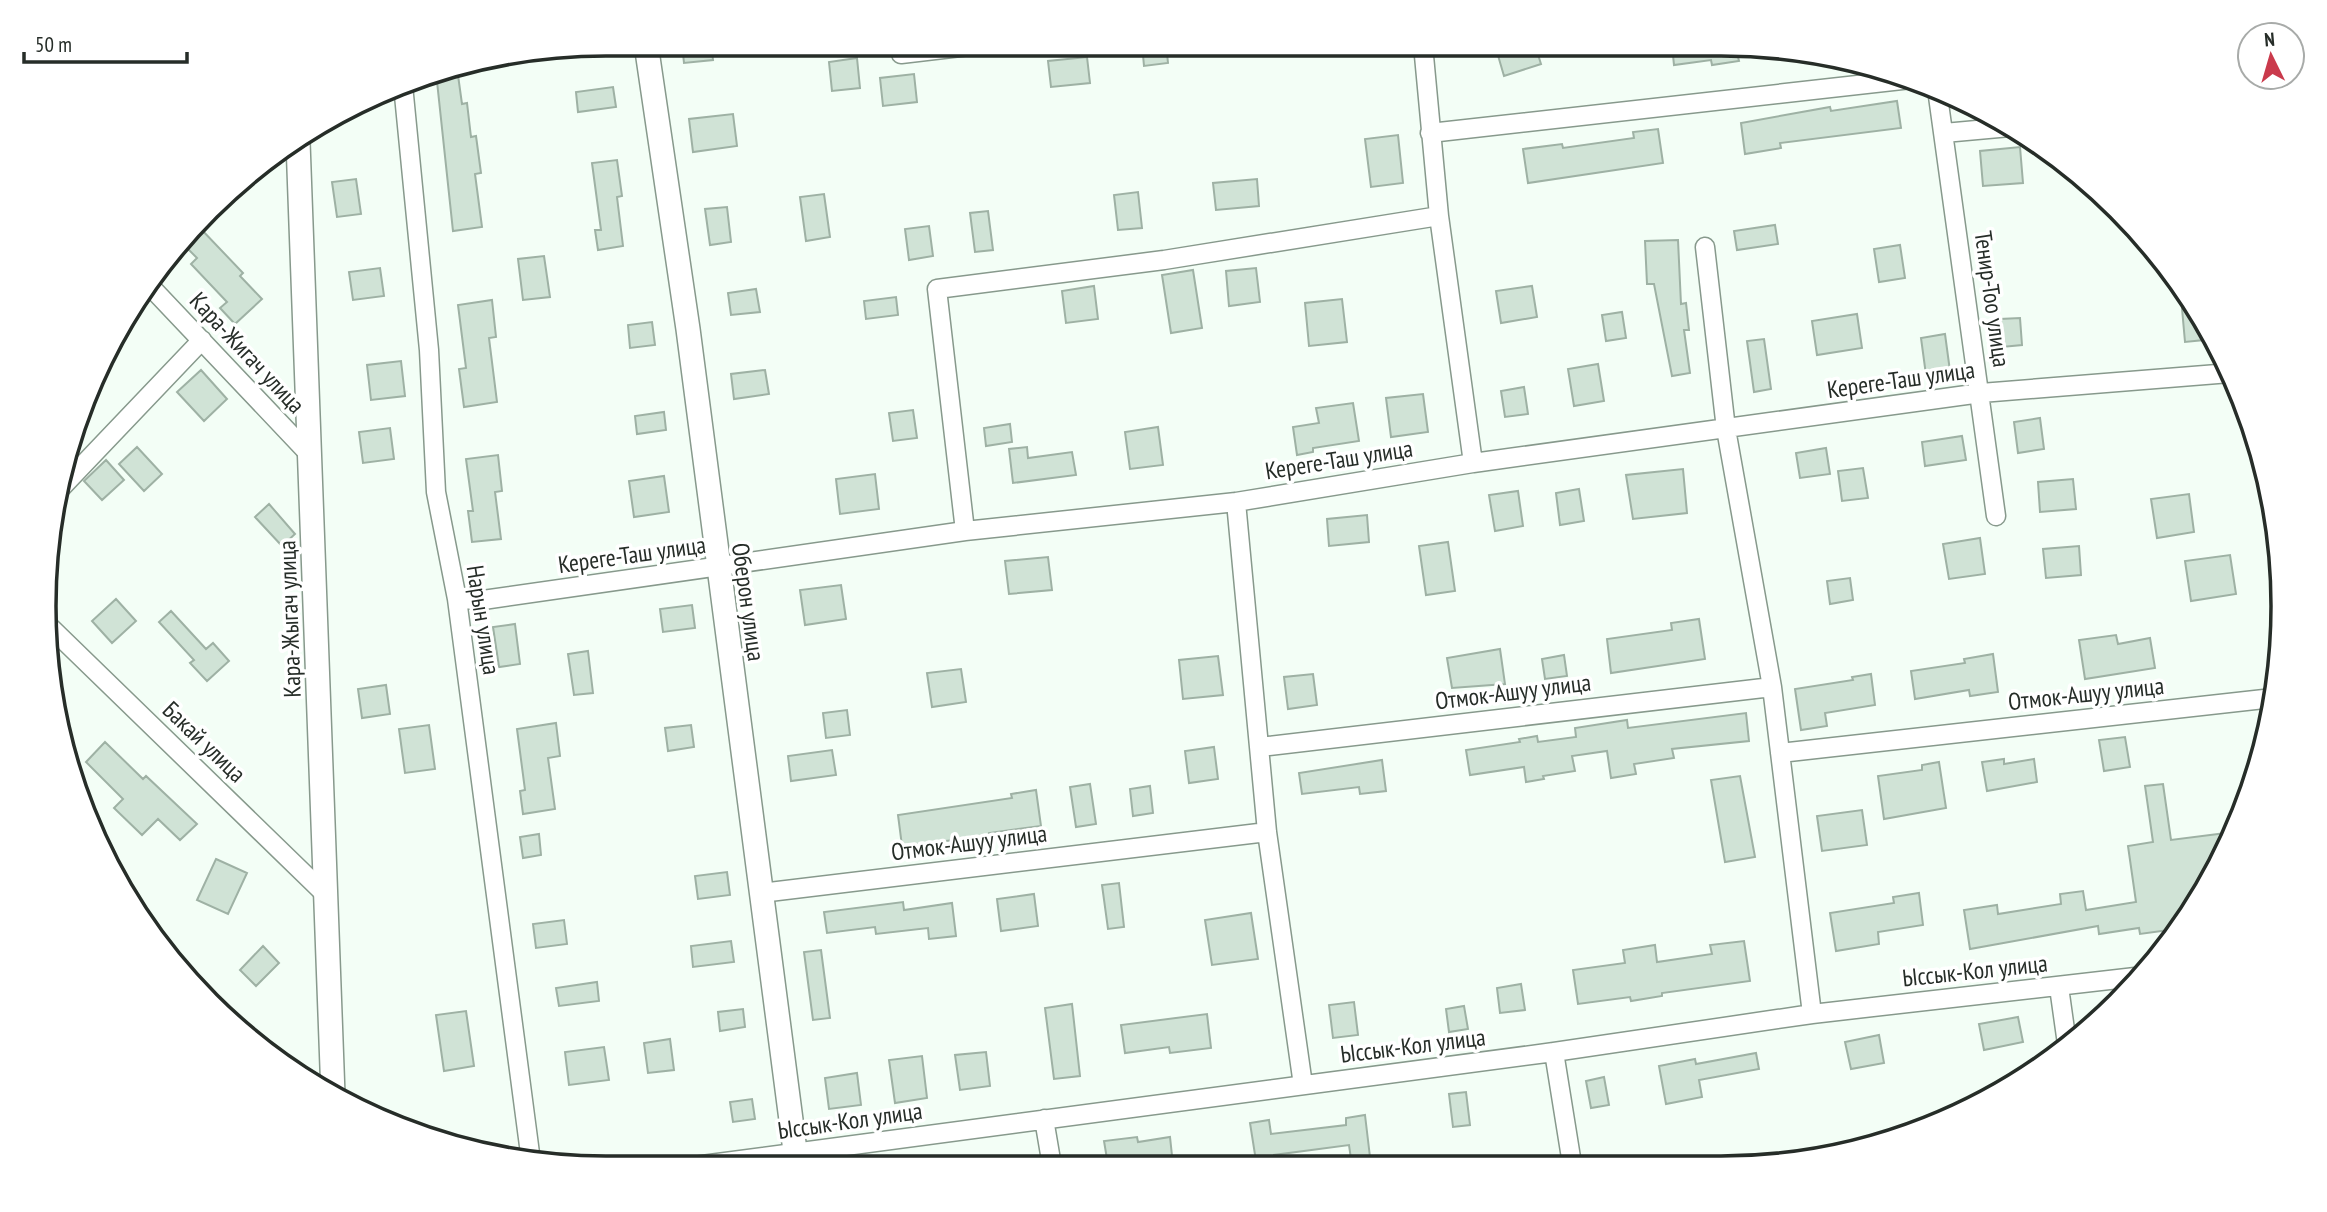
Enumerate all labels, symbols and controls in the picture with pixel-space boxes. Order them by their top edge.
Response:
scale bar [24,21,187,65]
north arrow [2236,21,2306,91]
text: N [2263,27,2276,51]
text: 50 m [35,31,72,58]
street label: Тенир-Тоо улица [1968,229,2017,369]
street label: Кара-Жигач улица [183,285,312,420]
street label: Кереге-Таш улица [1825,354,1977,405]
street label: Кереге-Таш улица [1263,433,1415,486]
street label: Кереге-Таш улица [556,529,708,580]
street label: Кара-Жыгач улица [271,540,308,698]
street label: Оберон улица [725,541,772,663]
street label: Нарын улица [460,563,507,677]
street label: Отмок-Ашуу улица [1433,667,1593,716]
street label: Отмок-Ашуу улица [2006,670,2165,717]
street label: Бакай улица [156,694,252,789]
street label: Отмок-Ашуу улица [889,818,1049,867]
street label: Ыссык-Кол улица [1901,947,2049,994]
street label: Ыссык-Кол улица [1339,1021,1487,1070]
street label: Ыссык-Кол улица [776,1095,924,1146]

